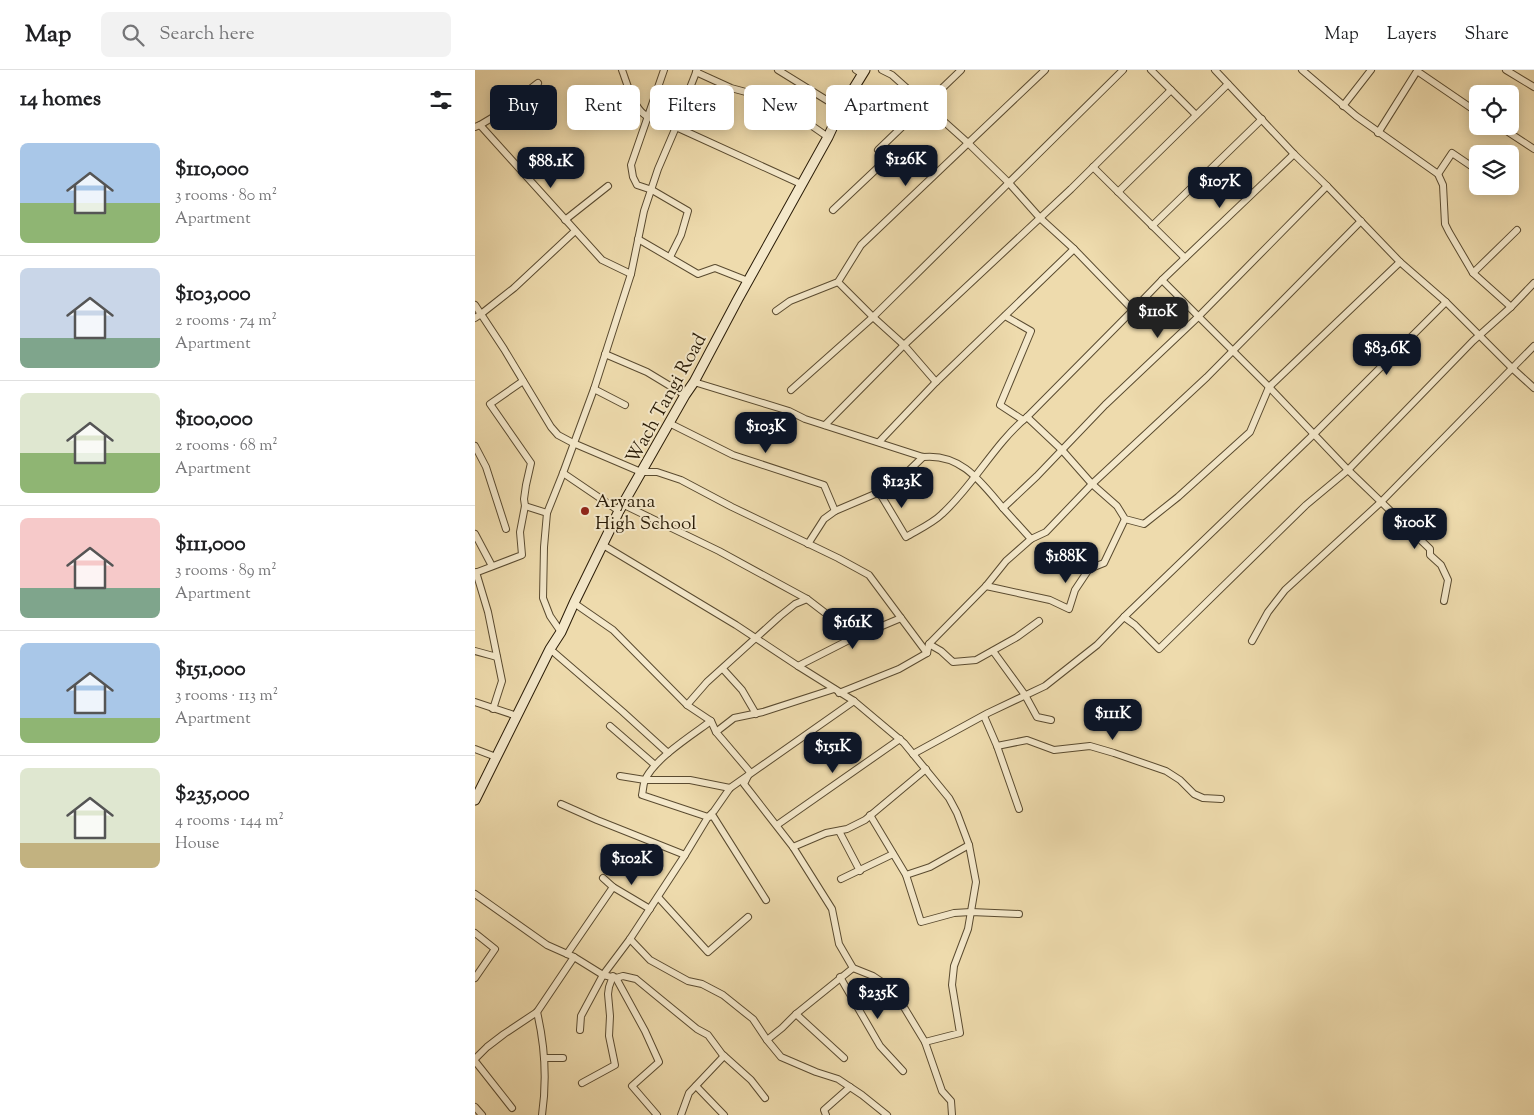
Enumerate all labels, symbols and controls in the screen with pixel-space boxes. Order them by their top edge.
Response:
search box [101,12,451,57]
text: Map [25,18,71,52]
icon: search [119,21,147,49]
text: Search here [159,21,255,48]
text: Map [1324,22,1359,48]
text: Layers [1387,22,1437,48]
text: Share [1465,22,1509,48]
text: 14 homes [20,85,101,115]
chip: Buy [490,85,557,130]
chip: Rent [567,85,640,130]
chip: Filters [650,85,734,130]
chip: New [744,85,816,130]
chip: Apartment [826,85,947,130]
map controls [1469,85,1519,195]
button: locate [1469,85,1519,135]
icon: filters [427,86,455,114]
pin: $126K [871,144,941,187]
button: layers [1469,145,1519,195]
pin: $88.1K [510,146,592,189]
text: $126K [886,149,927,172]
text: $88.1K [528,151,574,174]
text: $110,000 [175,155,249,185]
icon: home [60,163,120,223]
pin: $107K [1185,166,1255,209]
text: $107K [1199,171,1241,194]
text: 3 rooms · 80 m² [175,185,277,208]
text: Apartment [175,208,251,231]
text: $103,000 [175,280,251,310]
icon: home [60,288,120,348]
pin: $110K [1123,296,1193,339]
text: $110K [1138,301,1178,324]
text: 2 rooms · 74 m² [175,310,277,333]
street label: Wach Tangi Road [620,329,714,469]
text: Apartment [175,333,251,356]
pin: $83.6K [1346,334,1428,376]
text: $83.6K [1364,338,1410,361]
text: $100,000 [175,405,253,435]
pin: $103K [731,412,801,454]
icon: home [60,413,120,473]
text: $103K [746,416,786,439]
text: 2 rooms · 68 m² [175,435,278,458]
text: Apartment [175,458,251,481]
pin: $123K [867,466,937,509]
text: $123K [882,471,922,494]
place label: Aryana High School [595,489,697,538]
marker: Aryana High School [579,505,591,517]
pin: $100K [1380,508,1450,550]
text: $100K [1394,512,1436,535]
text: $111,000 [175,530,246,560]
icon: home [60,538,120,598]
pin: $188K [1031,542,1101,584]
text: $188K [1045,546,1087,569]
text: 3 rooms · 89 m² [175,560,277,583]
text: Apartment [175,583,251,606]
pin: $161K [818,608,888,650]
text: $161K [834,612,872,635]
text: $151,000 [175,655,246,685]
icon: home [60,663,120,723]
text: 3 rooms · 113 m² [175,685,278,708]
pin: $111K [1078,698,1148,741]
text: $111K [1095,703,1131,726]
text: Apartment [175,708,251,731]
pin: $151K [798,732,868,774]
text: $151K [815,736,851,759]
text: $235,000 [175,780,250,810]
icon: home [60,788,120,848]
text: 4 rooms · 144 m² [175,810,284,833]
text: House [175,833,219,856]
pin: $102K [597,844,667,886]
text: $102K [611,848,653,871]
pin: $235K [843,978,913,1020]
text: $235K [858,982,898,1005]

